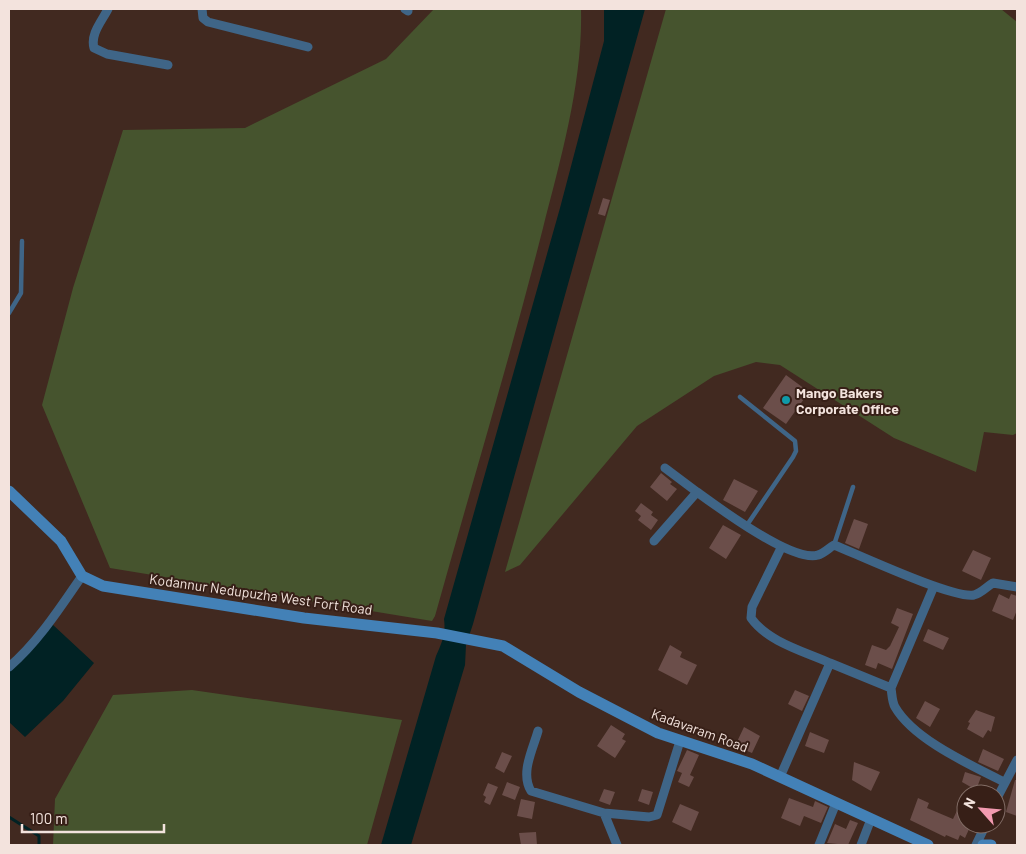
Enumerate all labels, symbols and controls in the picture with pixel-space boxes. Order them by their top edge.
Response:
place label: Mango Bakers Corporate Office [796,384,899,417]
marker: Mango Bakers Corporate Office [780,394,792,406]
street label: Kodannur Nedupuzha West Fort Road [148,570,374,618]
street label: Kadavaram Road [649,705,751,755]
north arrow [956,784,1006,834]
text: N [959,795,979,811]
scale bar [22,802,165,834]
text: 100 m [30,809,68,827]

